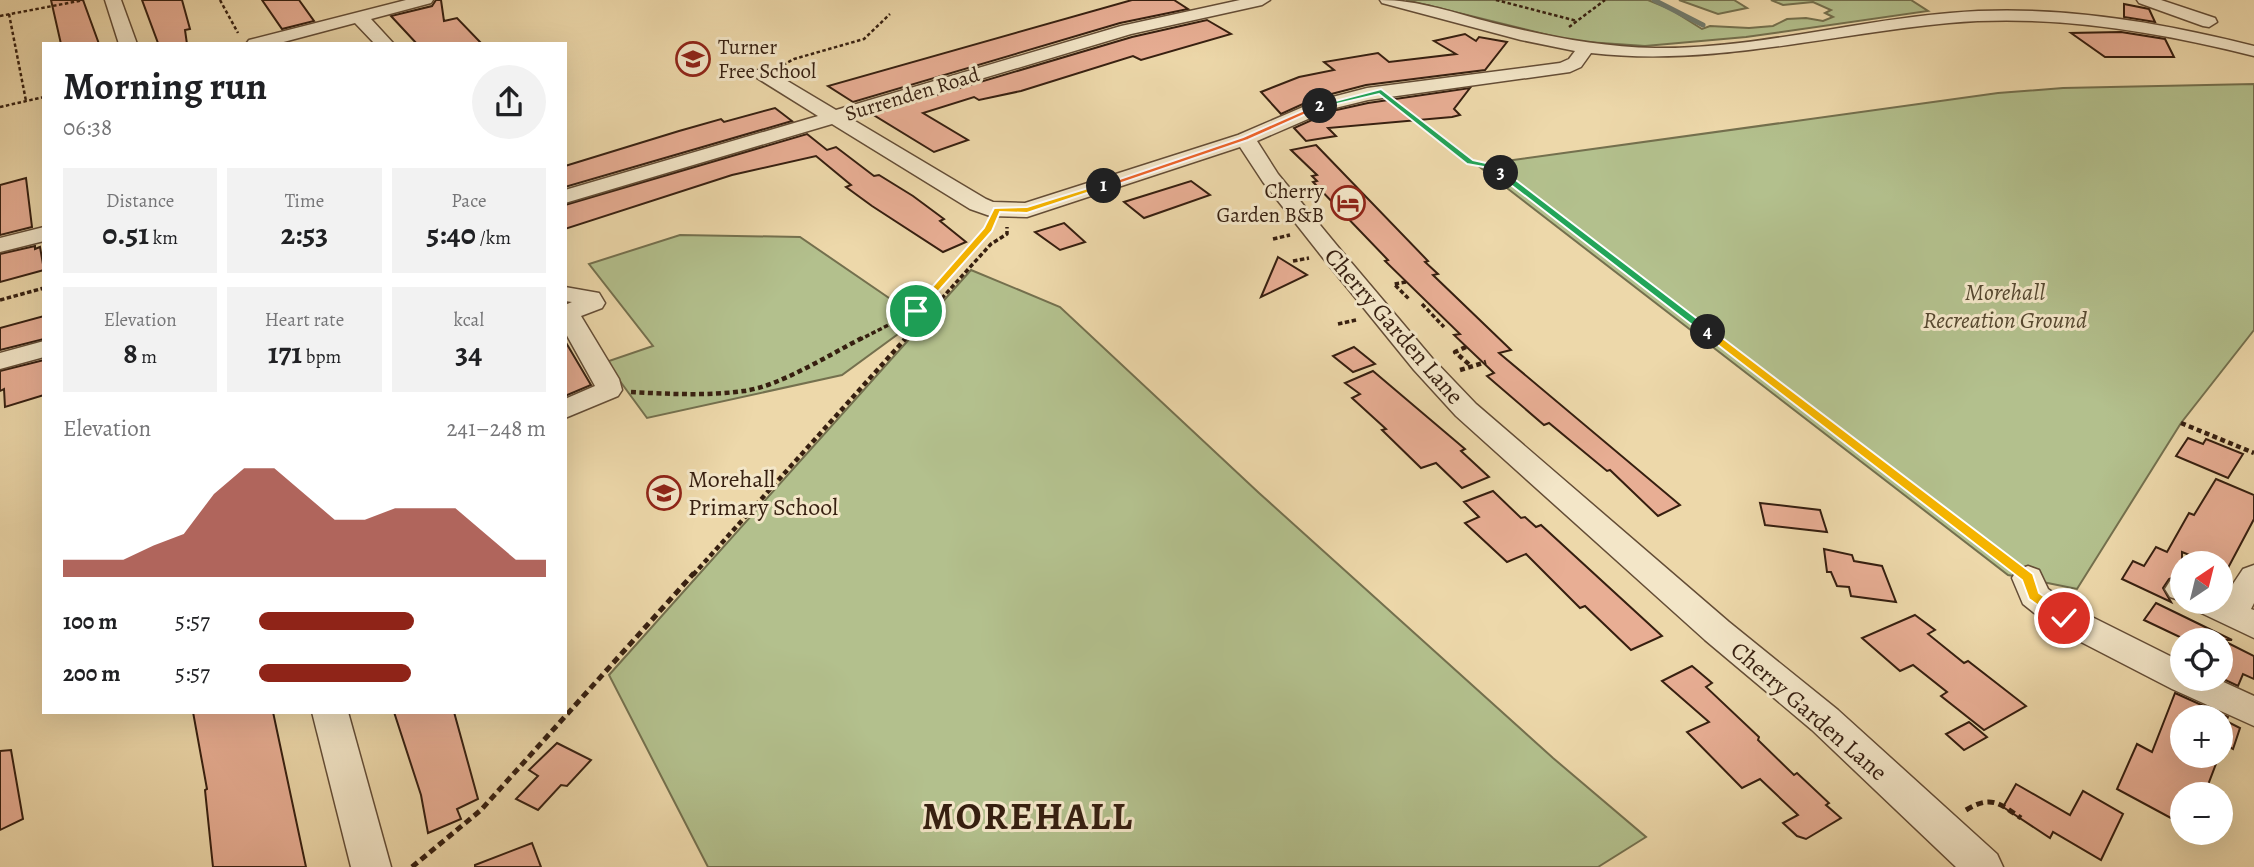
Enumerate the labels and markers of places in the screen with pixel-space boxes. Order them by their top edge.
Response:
place label: Turner Free School [718,33,816,85]
school or university icon: Turner Free School [674,40,712,78]
pin: 2 [1302,88,1338,124]
pin: 3 [1484,156,1518,190]
pin: 1 [1086,168,1122,204]
place label: Cherry Garden B&B [1216,177,1325,229]
hotel icon: Cherry Garden B&B [1329,184,1367,222]
pin [886,281,946,341]
pin: 4 [1690,314,1726,350]
place label: Morehall Primary School [688,463,838,523]
school or university icon: Morehall Primary School [645,474,683,512]
pin [2034,588,2094,648]

